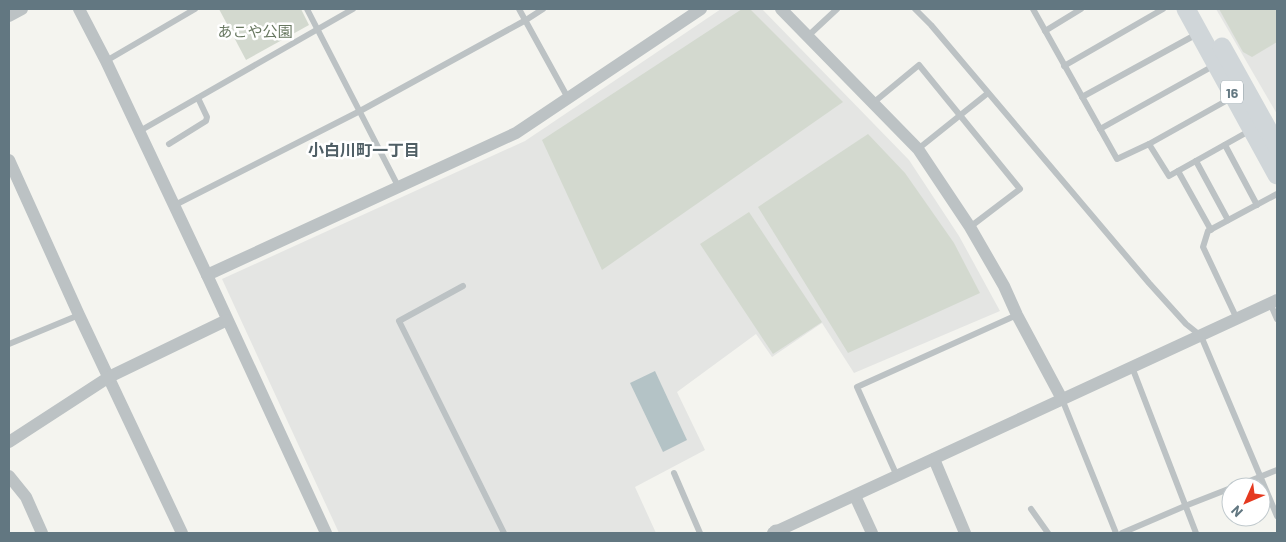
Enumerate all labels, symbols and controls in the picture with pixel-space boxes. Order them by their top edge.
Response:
park label: あこや公園 [217,22,293,40]
road number: 16 [1221,80,1243,104]
district label: 小白川町一丁目 [308,140,420,159]
north arrow [1221,477,1271,527]
text: N [1227,502,1246,521]

